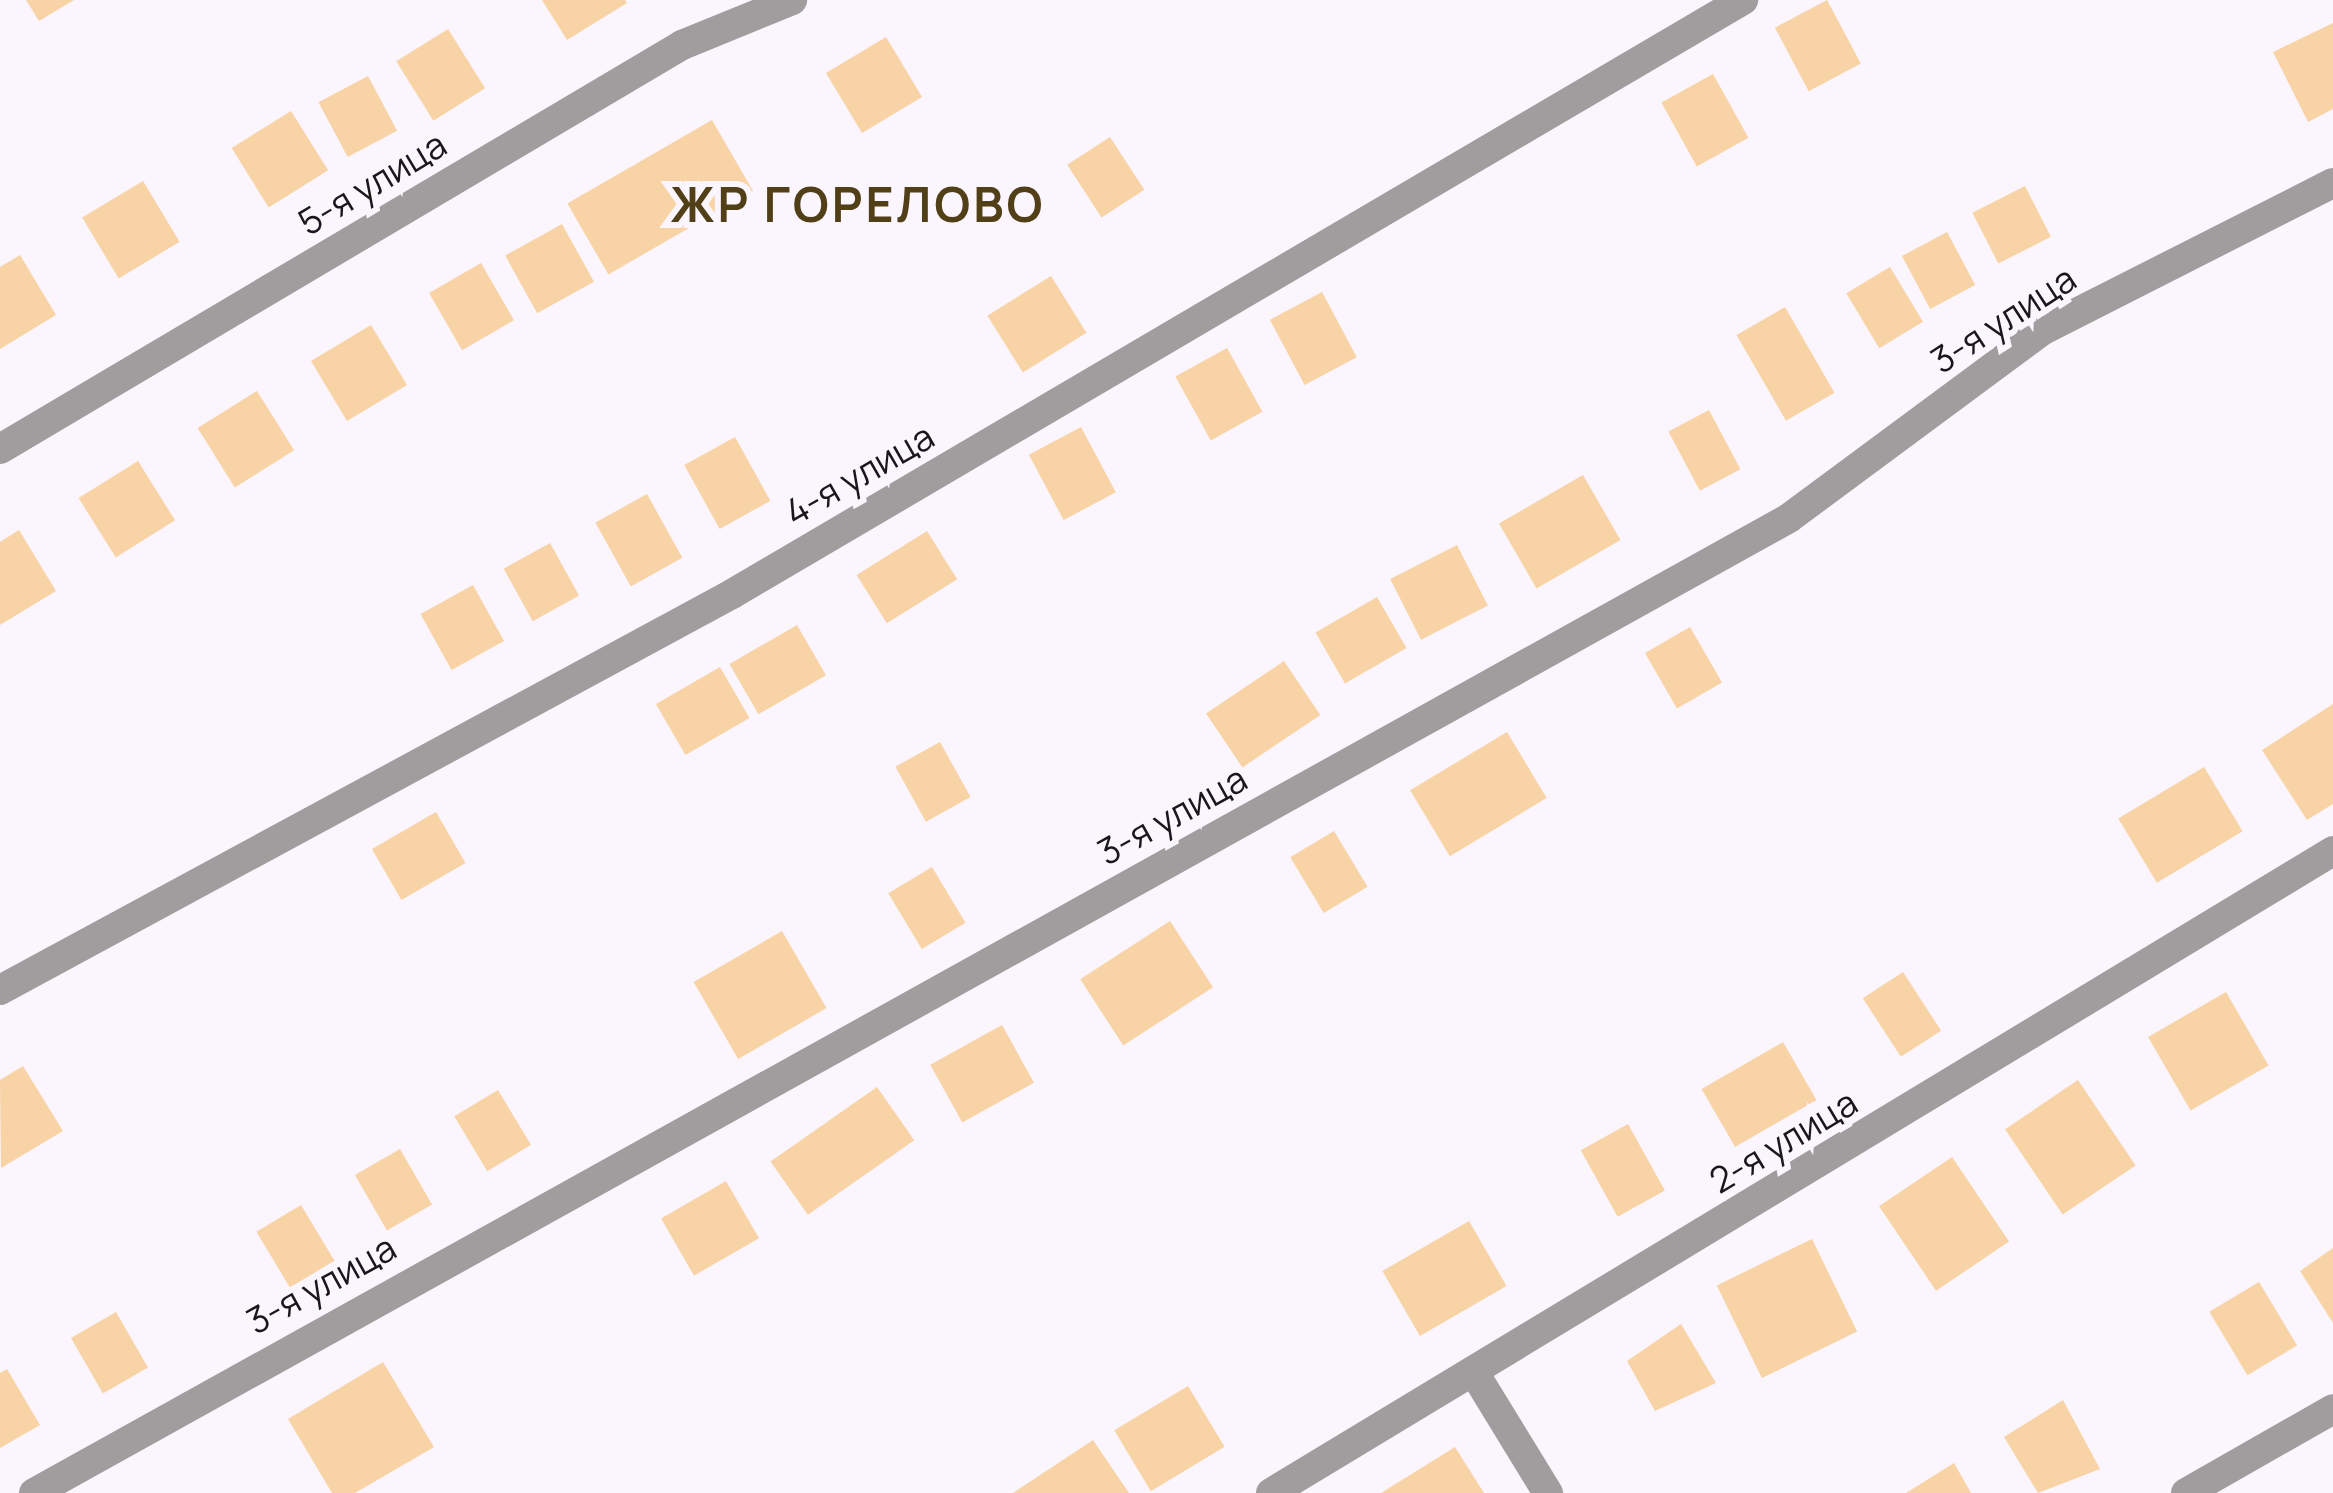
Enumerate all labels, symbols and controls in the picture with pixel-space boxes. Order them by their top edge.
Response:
street label: 5-я улица [290,122,454,244]
district label: ЖР ГОРЕЛОВО [671,175,1045,233]
street label: 3-я улица [1923,256,2083,382]
street label: 4-я улица [777,414,941,534]
street label: 3-я улица [1090,756,1254,874]
street label: 2-я улица [1701,1080,1865,1202]
street label: 3-я улица [239,1225,403,1343]

